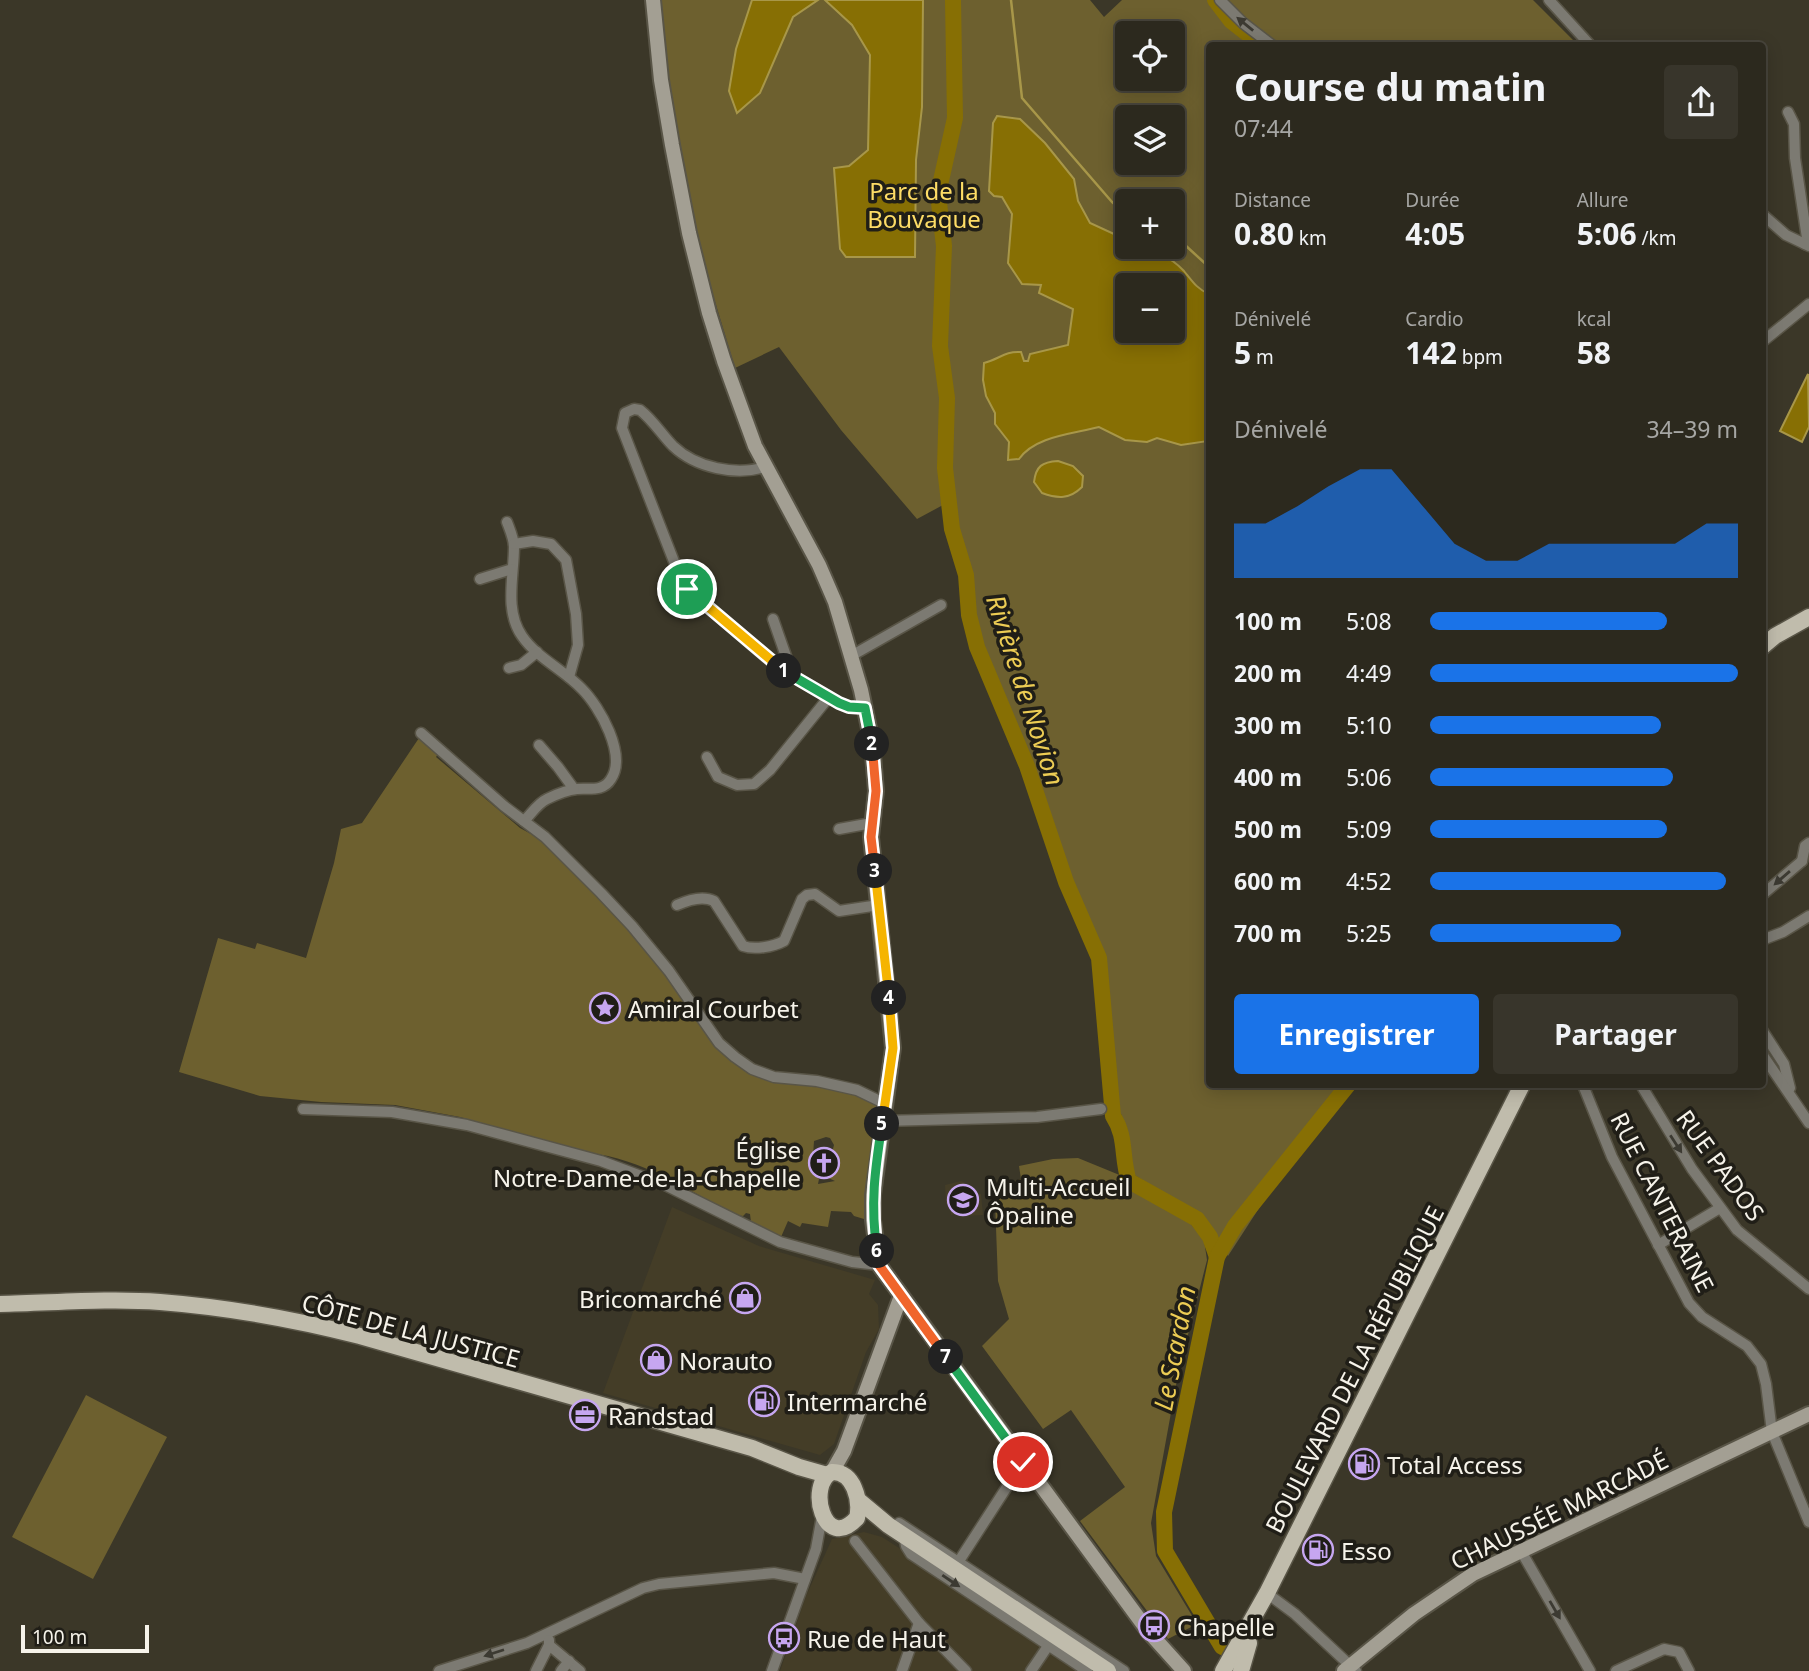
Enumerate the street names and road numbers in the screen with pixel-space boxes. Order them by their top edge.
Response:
street label: RUE PADOS [1669,1103,1773,1227]
street label: RUE CANTERAINE [1603,1107,1723,1297]
street label: BOULEVARD DE LA RÉPUBLIQUE [1257,1200,1451,1538]
street label: CÔTE DE LA JUSTICE [298,1285,524,1375]
street label: CHAUSSÉE MARCADÉ [1445,1443,1673,1577]

